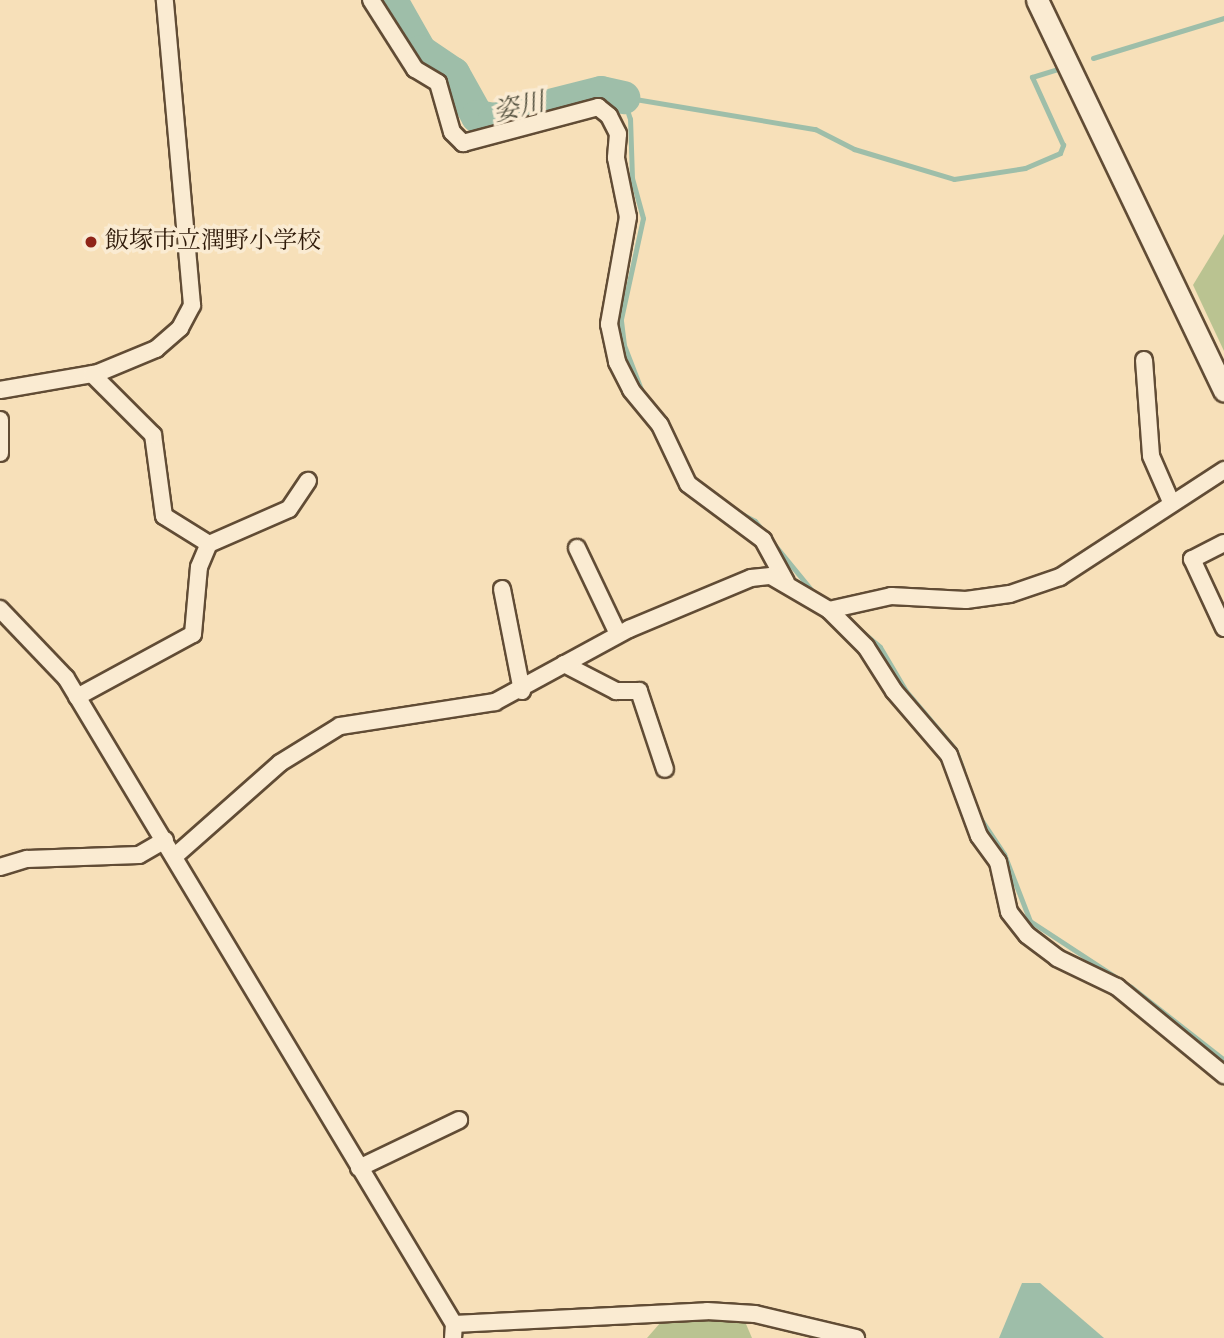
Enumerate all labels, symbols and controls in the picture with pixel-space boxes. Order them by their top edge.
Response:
water label: 姿川 [490,87,548,129]
place label: 飯塚市立潤野小学校 [105,228,321,256]
marker: 飯塚市立潤野小学校 [83,234,99,250]

